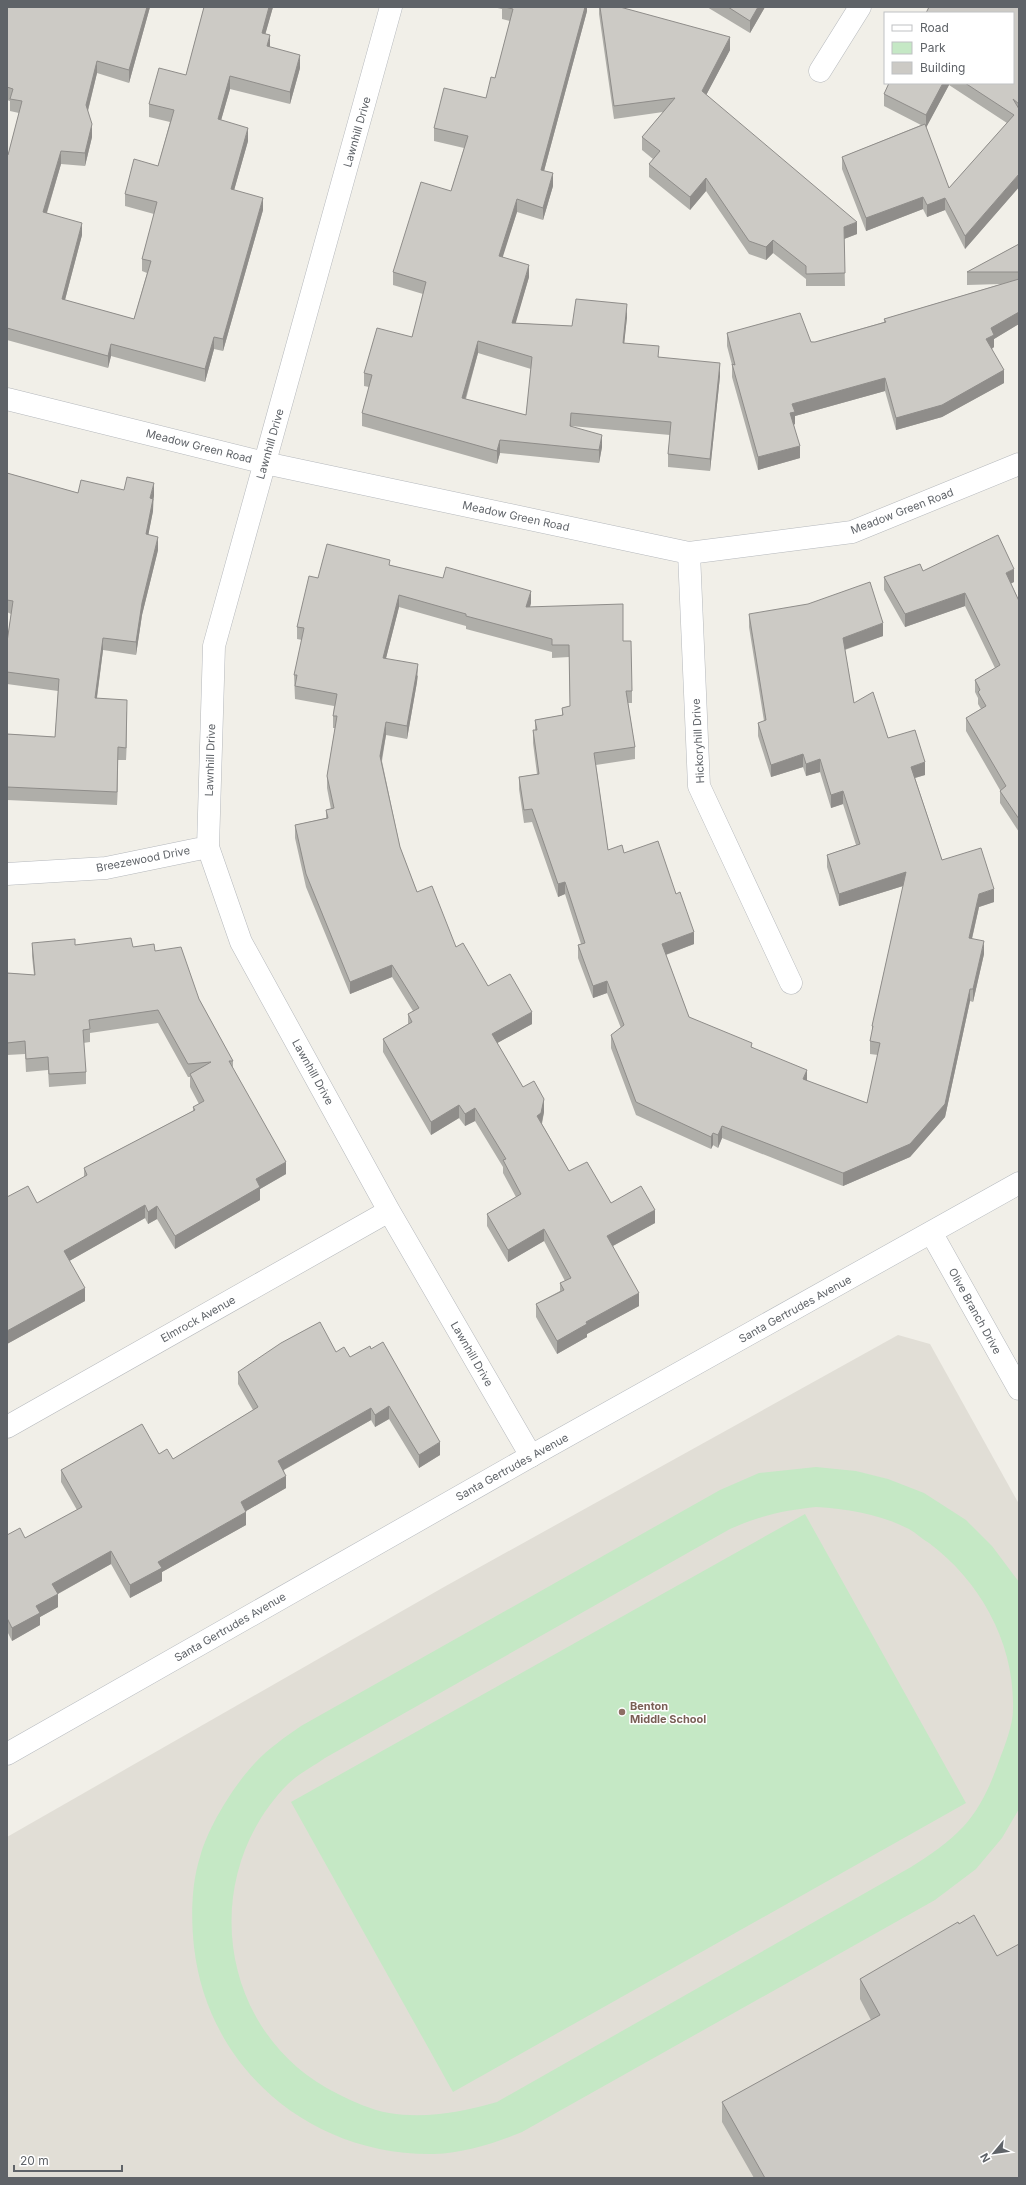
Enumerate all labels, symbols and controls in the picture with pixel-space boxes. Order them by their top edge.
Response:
legend [884,12,1014,84]
text: Road [920,20,949,35]
text: Park [920,40,946,55]
text: Building [920,60,965,75]
street label: Lawnhill Drive [340,95,374,169]
street label: Lawnhill Drive [253,407,287,481]
street label: Meadow Green Road [144,426,254,466]
street label: Meadow Green Road [849,485,955,537]
street label: Meadow Green Road [461,498,571,534]
street label: Hickoryhill Drive [689,698,707,784]
street label: Lawnhill Drive [202,723,218,797]
street label: Breezewood Drive [95,843,191,875]
street label: Lawnhill Drive [289,1037,337,1107]
street label: Olive Branch Drive [946,1265,1004,1357]
street label: Santa Gertrudes Avenue [736,1272,854,1346]
street label: Elmrock Avenue [158,1293,238,1345]
street label: Lawnhill Drive [448,1319,496,1389]
street label: Santa Gertrudes Avenue [453,1430,571,1504]
street label: Santa Gertrudes Avenue [172,1589,288,1665]
place label: Benton Middle School [630,1699,706,1726]
marker: Benton Middle School [617,1707,627,1717]
north arrow [974,2133,1014,2173]
scale bar [14,2147,122,2173]
text: N [977,2151,993,2165]
text: 20 m [20,2153,49,2168]

